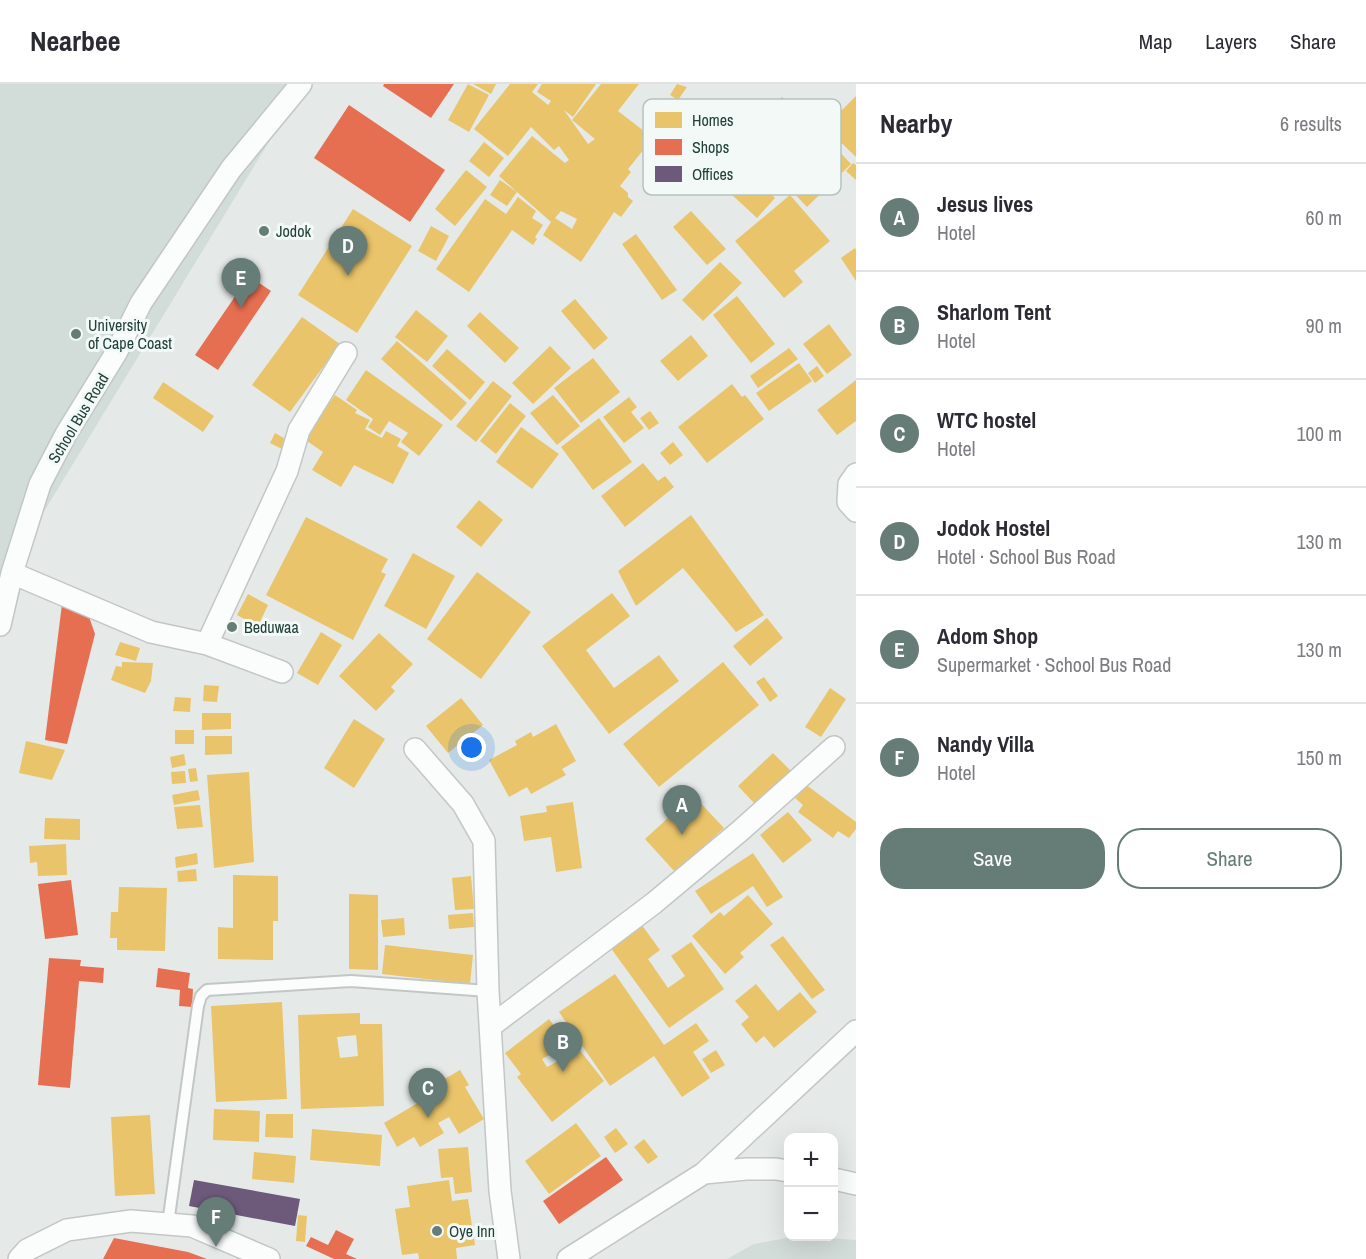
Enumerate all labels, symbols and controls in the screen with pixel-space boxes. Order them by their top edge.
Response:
text: Nearbee [30,22,121,60]
text: Map [1139,27,1172,56]
text: Layers [1205,27,1257,56]
text: Share [1290,27,1336,56]
legend [643,99,841,195]
text: Nearby [880,106,952,141]
text: Homes [692,109,734,131]
text: 6 results [1280,110,1342,137]
text: Shops [692,136,729,158]
text: Offices [692,163,733,185]
text: Jesus lives [937,189,1033,219]
text: A [894,204,905,231]
text: 60 m [1306,204,1342,231]
text: Hotel [937,219,975,246]
place label: Jodok [276,220,311,242]
marker: Jodok [257,224,271,238]
pin: D [328,226,368,276]
pin: E [222,258,260,308]
text: Sharlom Tent [937,297,1051,327]
text: B [894,312,905,339]
text: 90 m [1306,312,1342,339]
place label: University of Cape Coast [88,314,172,354]
marker: University of Cape Coast [69,327,83,341]
text: Hotel [937,327,975,354]
street label: School Bus Road [42,369,114,467]
text: WTC hostel [937,405,1036,435]
text: C [894,420,905,447]
text: 100 m [1296,420,1342,447]
text: Hotel [937,435,975,462]
text: Jodok Hostel [937,513,1050,543]
text: D [894,528,905,555]
text: 130 m [1296,528,1342,555]
text: Hotel · School Bus Road [937,543,1116,570]
place label: Beduwaa [244,616,299,638]
marker: Beduwaa [225,620,239,634]
text: Adom Shop [937,621,1038,651]
text: E [894,636,905,663]
text: 130 m [1296,636,1342,663]
text: Supermarket · School Bus Road [937,651,1171,678]
text: Nandy Villa [937,729,1034,759]
your location [457,733,486,762]
text: F [894,744,905,771]
text: 150 m [1296,744,1342,771]
text: Hotel [937,759,975,786]
pin: A [662,786,702,835]
button: Save [880,828,1105,889]
button: Share [1117,828,1342,889]
pin: B [544,1022,582,1072]
pin: C [408,1068,448,1118]
map controls [784,1133,838,1241]
button: + [784,1133,838,1187]
button: − [784,1187,838,1241]
pin: F [196,1198,236,1247]
place label: Oye Inn [449,1220,495,1242]
marker: Oye Inn [430,1224,444,1238]

